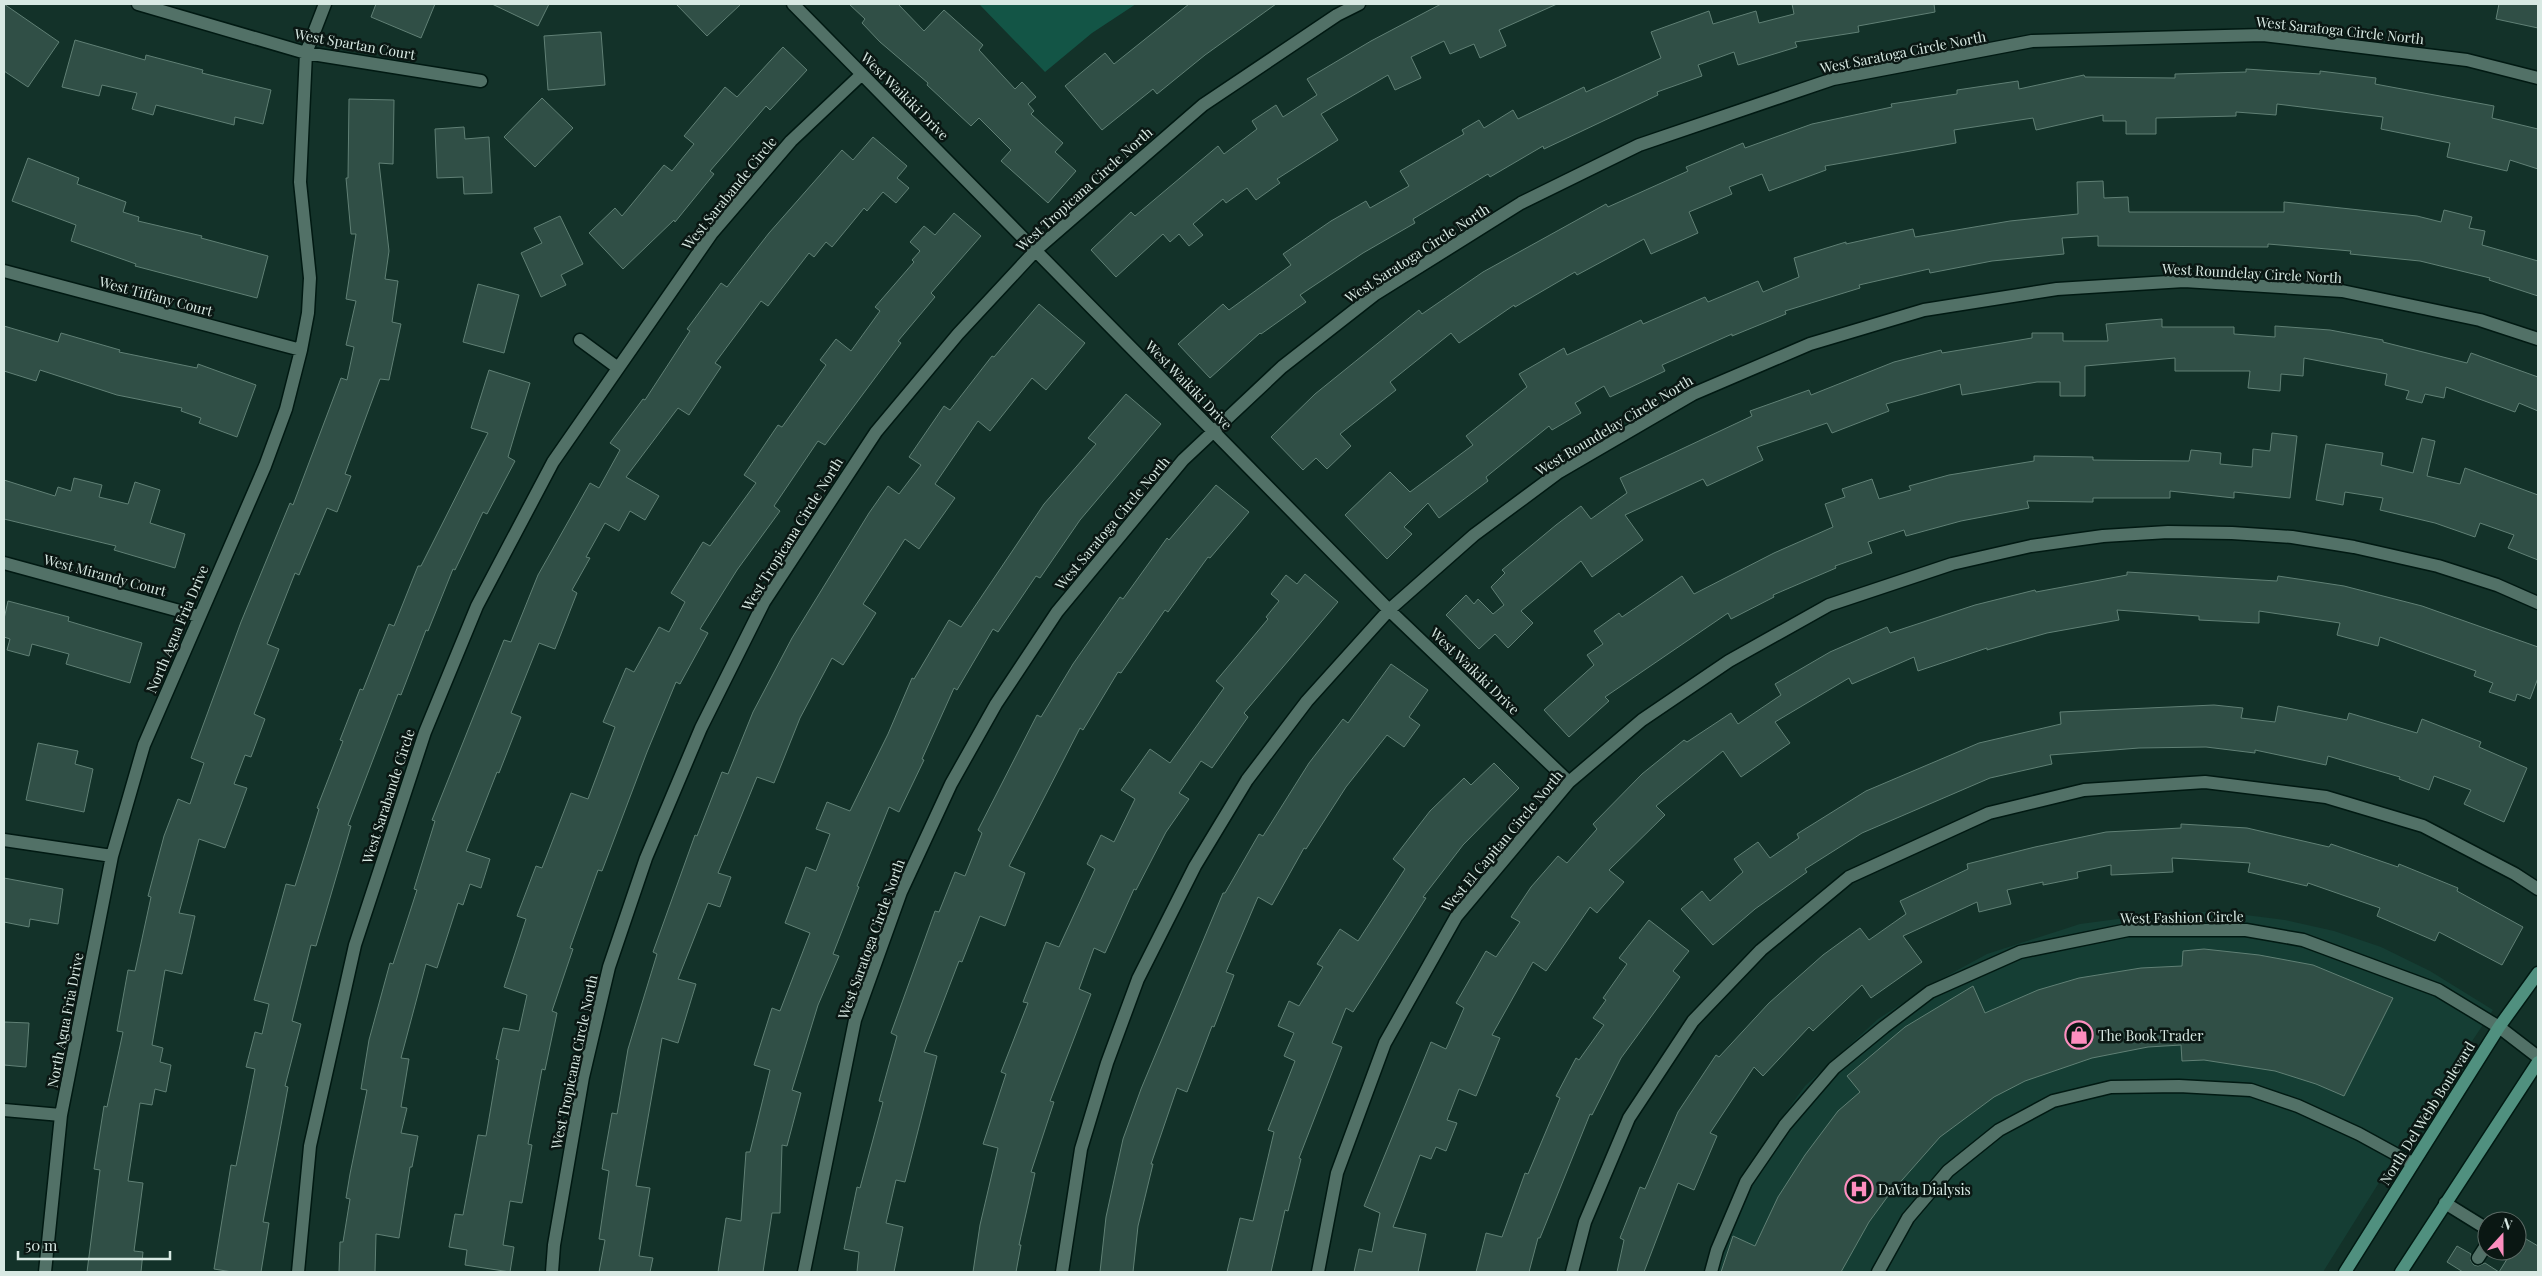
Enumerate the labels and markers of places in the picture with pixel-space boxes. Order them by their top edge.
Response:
shop icon: The Book Trader [2064,1020,2094,1050]
place label: The Book Trader [2098,1026,2204,1045]
hospital icon: DaVita Dialysis [1844,1174,1874,1204]
place label: DaVita Dialysis [1878,1180,1971,1199]

